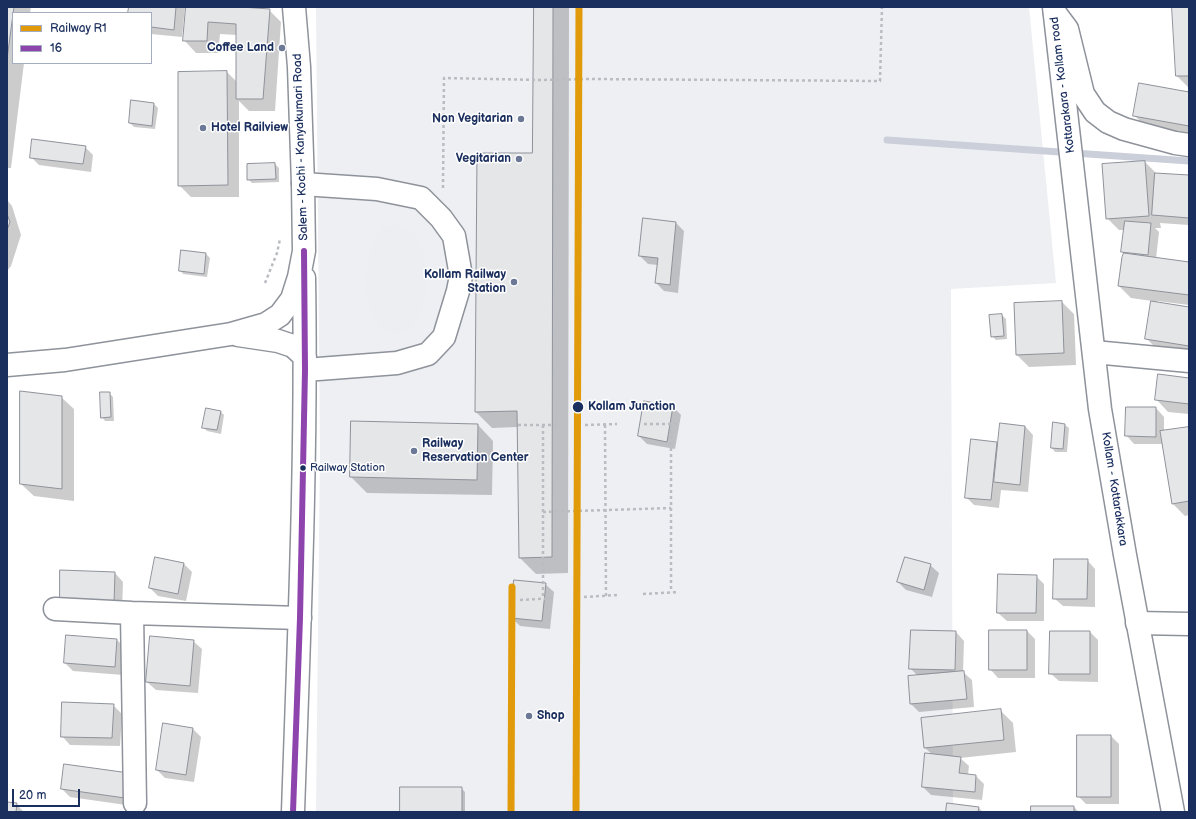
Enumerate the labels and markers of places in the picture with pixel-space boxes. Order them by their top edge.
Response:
place label: Coffee Land [207,41,274,55]
marker: Coffee Land [277,43,287,53]
place label: Non Vegitarian [432,112,513,126]
marker: Non Vegitarian [516,114,526,124]
place label: Hotel Railview [211,121,288,135]
marker: Hotel Railview [198,123,208,133]
place label: Vegitarian [456,152,511,166]
marker: Vegitarian [514,154,524,164]
place label: Kollam Railway Station [424,268,506,296]
marker: Kollam Railway Station [509,277,519,287]
marker: Kollam Junction [571,400,585,414]
place label: Kollam Junction [588,400,676,414]
place label: Railway Reservation Center [422,437,528,465]
marker: Railway Reservation Center [409,446,419,456]
place label: Railway Station [310,461,385,475]
marker: Railway Station [298,463,308,473]
place label: Shop [537,709,565,723]
marker: Shop [524,711,534,721]

